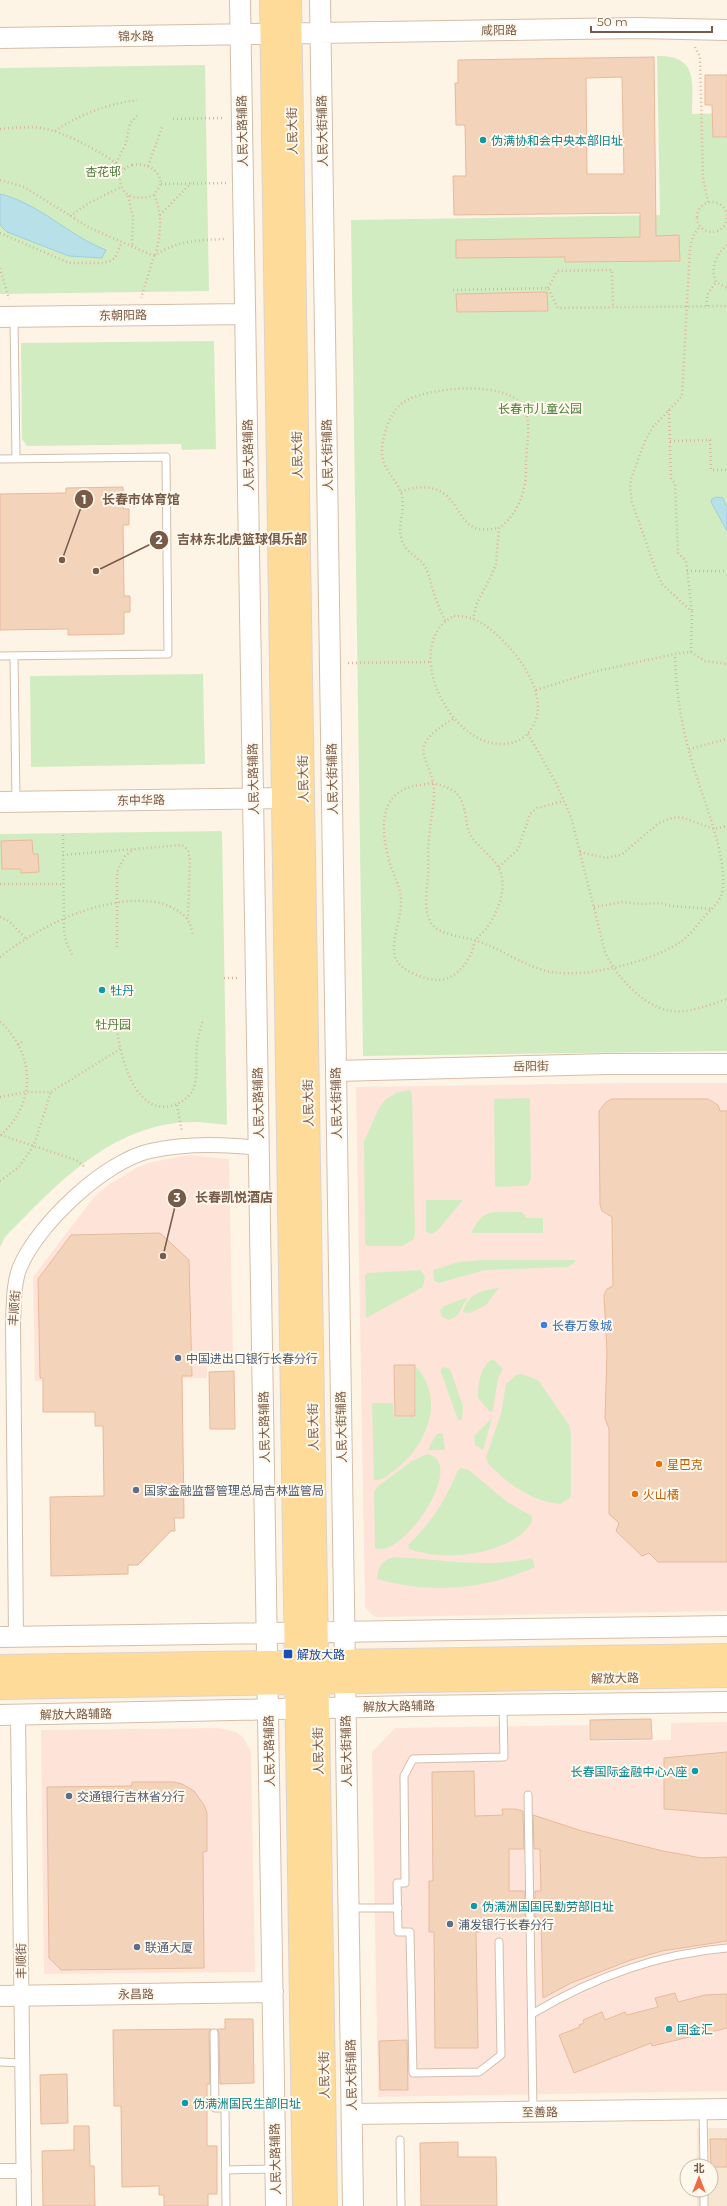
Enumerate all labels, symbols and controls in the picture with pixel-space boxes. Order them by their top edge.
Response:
scale bar [591,8,712,34]
text: 50 m [597,14,628,29]
street label: 咸阳路 [481,22,517,38]
street label: 锦水路 [118,28,154,44]
street label: 人民大路辅路 [234,95,250,167]
street label: 人民大街辅路 [314,95,330,167]
street label: 人民大街 [284,107,300,155]
place label: 伪满协和会中央本部旧址 [491,133,623,148]
marker: 伪满协和会中央本部旧址 [478,135,488,145]
park label: 杏花邨 [85,164,121,179]
street label: 东朝阳路 [99,307,147,323]
park label: 长春市儿童公园 [498,401,582,416]
street label: 人民大路辅路 [240,419,256,491]
street label: 人民大街辅路 [319,419,335,491]
street label: 人民大街 [289,431,305,479]
callout: 长春市体育馆 [74,487,188,512]
text: 长春市体育馆 [102,491,180,507]
text: 1 [82,492,86,507]
callout: 吉林东北虎篮球俱乐部 [149,527,315,552]
text: 吉林东北虎篮球俱乐部 [177,531,307,547]
text: 2 [155,532,163,547]
street label: 人民大路辅路 [245,743,261,815]
street label: 人民大街辅路 [324,743,340,815]
street label: 人民大街 [295,755,311,803]
street label: 东中华路 [117,792,165,808]
place label: 牡丹 [110,983,134,998]
marker: 牡丹 [97,985,107,995]
park label: 牡丹园 [95,1017,131,1032]
street label: 岳阳街 [513,1058,549,1074]
street label: 人民大路辅路 [250,1067,266,1139]
street label: 人民大街辅路 [328,1067,344,1139]
street label: 人民大街 [300,1079,316,1127]
callout: 长春凯悦酒店 [167,1185,281,1210]
text: 长春凯悦酒店 [195,1189,273,1205]
text: 3 [172,1190,181,1205]
street label: 丰顺街 [5,1290,23,1326]
place label: 长春万象城 [552,1318,612,1333]
marker: 长春万象城 [539,1320,549,1330]
place label: 中国进出口银行长春分行 [186,1351,318,1366]
marker: 中国进出口银行长春分行 [173,1353,183,1363]
street label: 人民大路辅路 [256,1391,272,1463]
street label: 人民大街辅路 [333,1391,349,1463]
street label: 人民大街 [305,1403,321,1451]
place label: 星巴克 [667,1457,703,1472]
marker: 星巴克 [654,1459,664,1469]
place label: 国家金融监督管理总局吉林监管局 [144,1483,324,1498]
marker: 国家金融监督管理总局吉林监管局 [131,1485,141,1495]
place label: 火山橘 [643,1487,679,1502]
marker: 火山橘 [630,1489,640,1499]
place label: 解放大路 [297,1647,345,1662]
marker: 解放大路 [282,1648,294,1660]
street label: 解放大路 [591,1670,639,1686]
street label: 解放大路辅路 [363,1698,435,1714]
street label: 解放大路辅路 [40,1706,112,1722]
street label: 人民大路辅路 [261,1715,277,1787]
street label: 人民大街辅路 [338,1715,354,1787]
street label: 人民大街 [310,1727,326,1775]
place label: 长春国际金融中心A座 [570,1764,687,1779]
marker: 长春国际金融中心A座 [690,1766,700,1776]
place label: 交通银行吉林省分行 [77,1789,185,1804]
marker: 交通银行吉林省分行 [64,1791,74,1801]
place label: 伪满洲国国民勤劳部旧址 [482,1899,614,1914]
marker: 伪满洲国国民勤劳部旧址 [469,1901,479,1911]
place label: 浦发银行长春分行 [458,1917,554,1932]
marker: 浦发银行长春分行 [445,1919,455,1929]
place label: 联通大厦 [145,1940,193,1955]
marker: 联通大厦 [132,1942,142,1952]
street label: 丰顺街 [13,1943,29,1979]
street label: 永昌路 [118,1986,154,2002]
place label: 国金汇 [677,2022,713,2037]
marker: 国金汇 [664,2024,674,2034]
street label: 人民大街辅路 [343,2039,359,2111]
street label: 人民大街 [316,2051,332,2099]
place label: 伪满洲国民生部旧址 [193,2096,301,2111]
marker: 伪满洲国民生部旧址 [180,2098,190,2108]
street label: 至善路 [522,2104,558,2120]
street label: 人民大路辅路 [267,2123,283,2195]
north arrow [679,2158,719,2198]
text: 北 [694,2161,705,2175]

